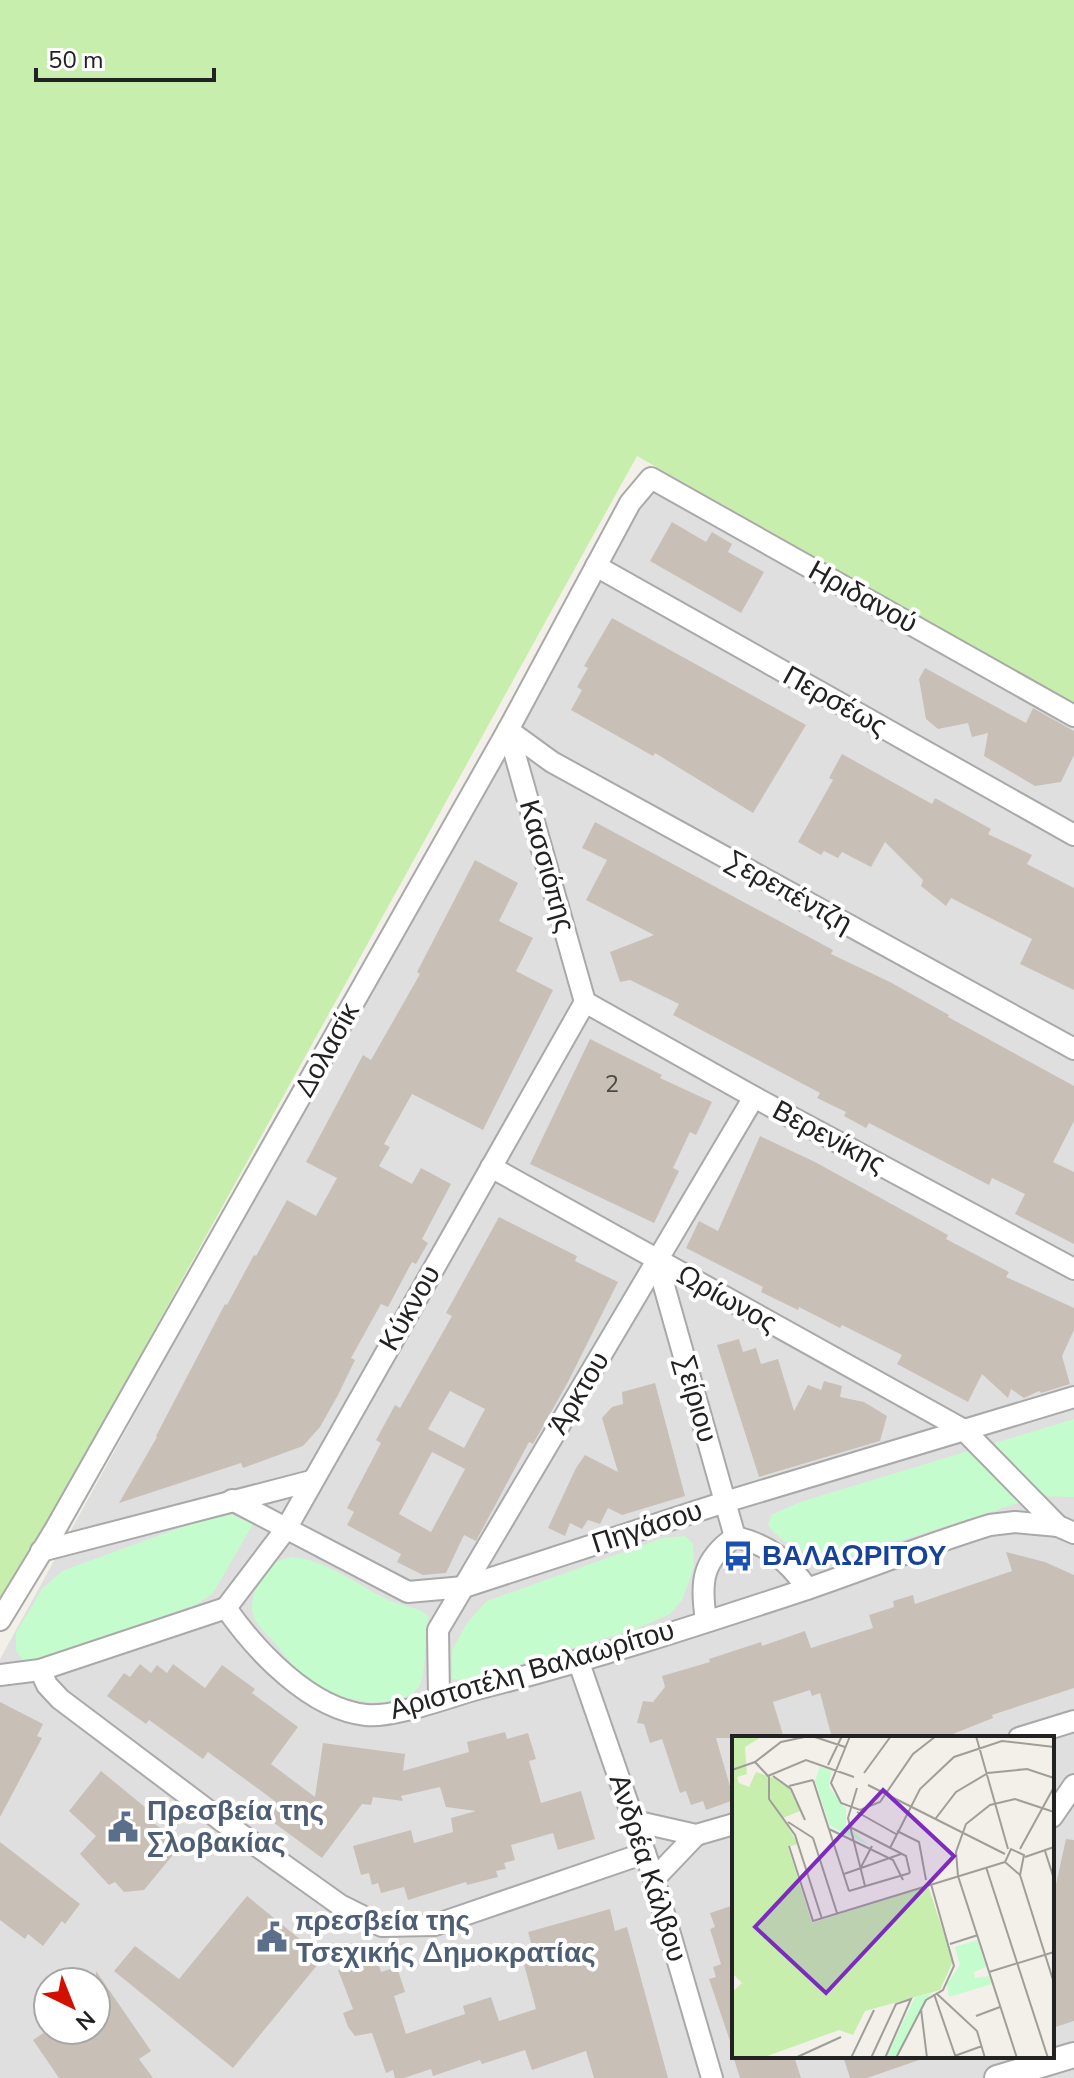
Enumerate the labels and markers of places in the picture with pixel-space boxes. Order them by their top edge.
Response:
place label: ΒΑΛΑΩΡΙΤΟΥ [762,1537,947,1575]
bus stop icon: ΒΑΛΑΩΡΙΤΟΥ [721,1539,755,1573]
place label: Πρεσβεία της Σλοβακίας [147,1792,324,1862]
public building icon: Πρεσβεία της Σλοβακίας [106,1810,140,1844]
place label: πρεσβεία της Τσεχικής Δημοκρατίας [296,1902,596,1972]
public building icon: πρεσβεία της Τσεχικής Δημοκρατίας [255,1920,289,1954]

